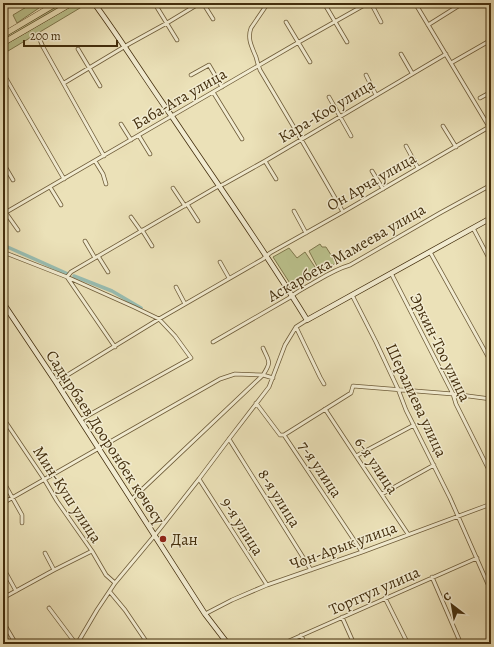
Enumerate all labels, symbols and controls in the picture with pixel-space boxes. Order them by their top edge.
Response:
scale bar [24,22,117,48]
text: 200 m [30,28,61,44]
street label: Баба-Ата улица [128,63,231,135]
street label: Кара-Коо улица [274,73,379,148]
street label: Он Арча улица [323,147,421,216]
street label: Аскарбека Мамеева улица [263,198,430,308]
street label: Эркин-Тоо улица [404,289,476,406]
street label: Шералиева улица [380,340,452,462]
street label: Садырбаев Дооронбек көчөсү [40,346,170,530]
street label: 6-я улица [349,433,404,499]
street label: 7-я улица [293,437,348,503]
street label: Мин-Куш улица [27,442,107,548]
street label: 8-я улица [253,465,306,533]
street label: 9-я улица [216,493,269,560]
street label: Чон-Арык улица [287,516,400,575]
place label: Дан [171,529,198,551]
marker: Дан [158,534,168,544]
street label: Тортгул улица [325,561,424,621]
north arrow [432,585,472,625]
text: С [440,589,454,605]

